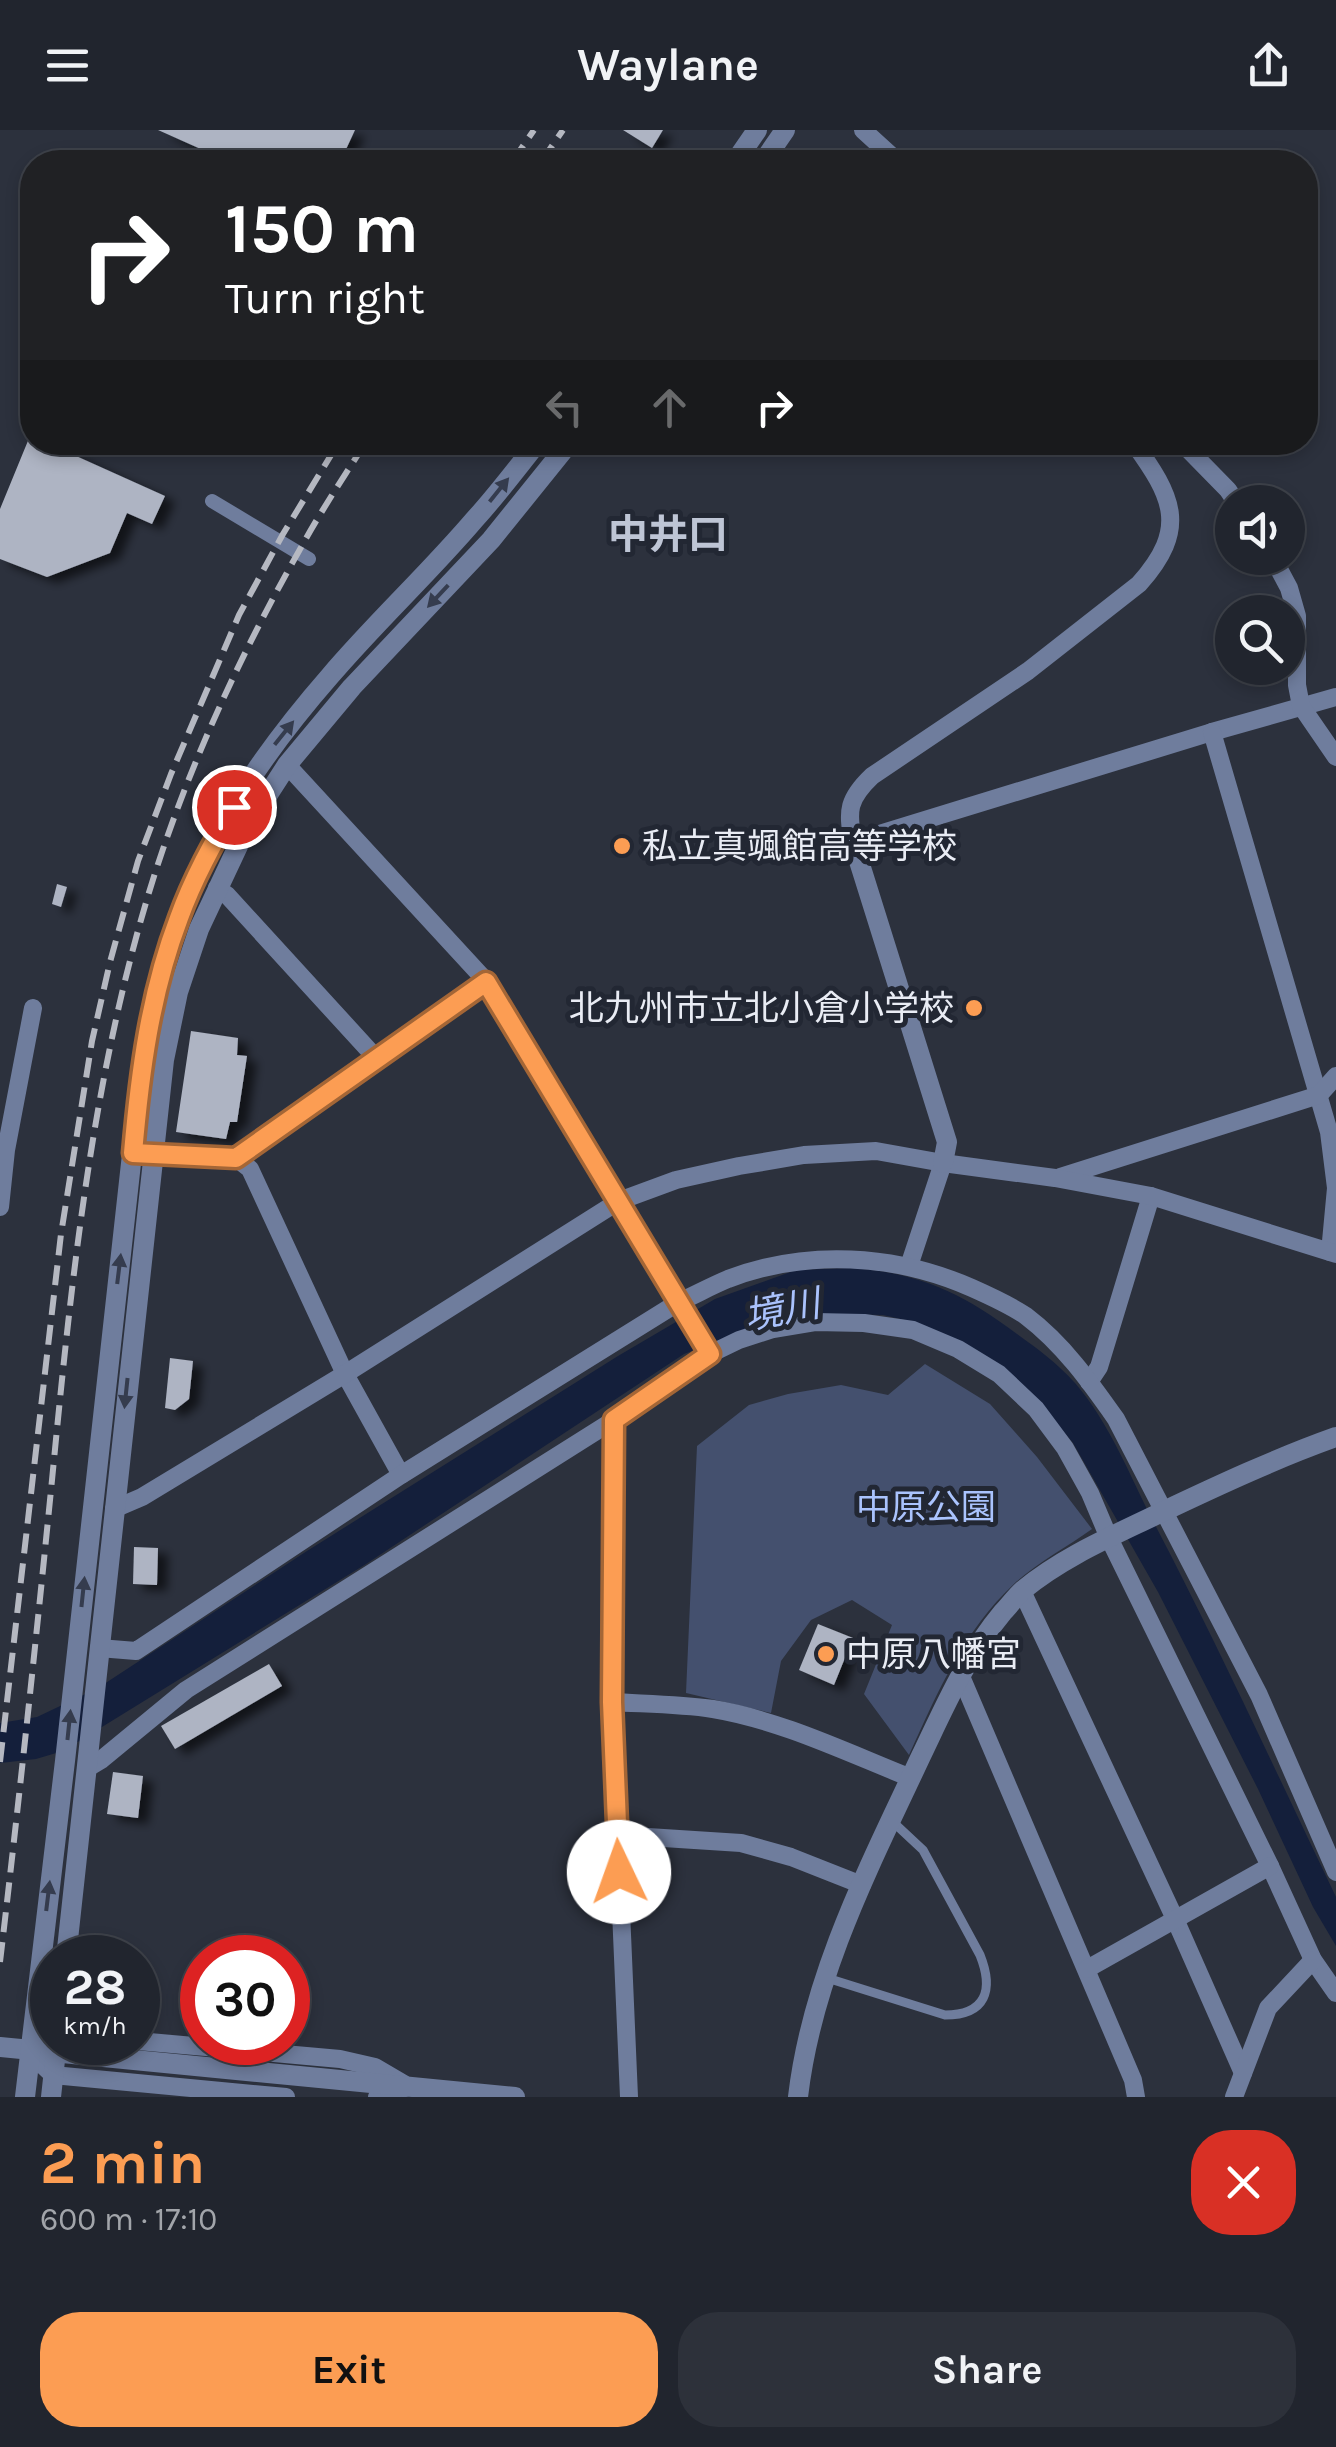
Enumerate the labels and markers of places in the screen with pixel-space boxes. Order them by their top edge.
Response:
pin [192,765,277,850]
place label: 私立真颯館高等学校 [642,826,957,867]
marker: 私立真颯館高等学校 [611,835,633,857]
place label: 北九州市立北小倉小学校 [569,988,954,1029]
marker: 北九州市立北小倉小学校 [963,997,985,1019]
place label: 中原八幡宮 [846,1634,1021,1675]
marker: 中原八幡宮 [815,1643,837,1665]

